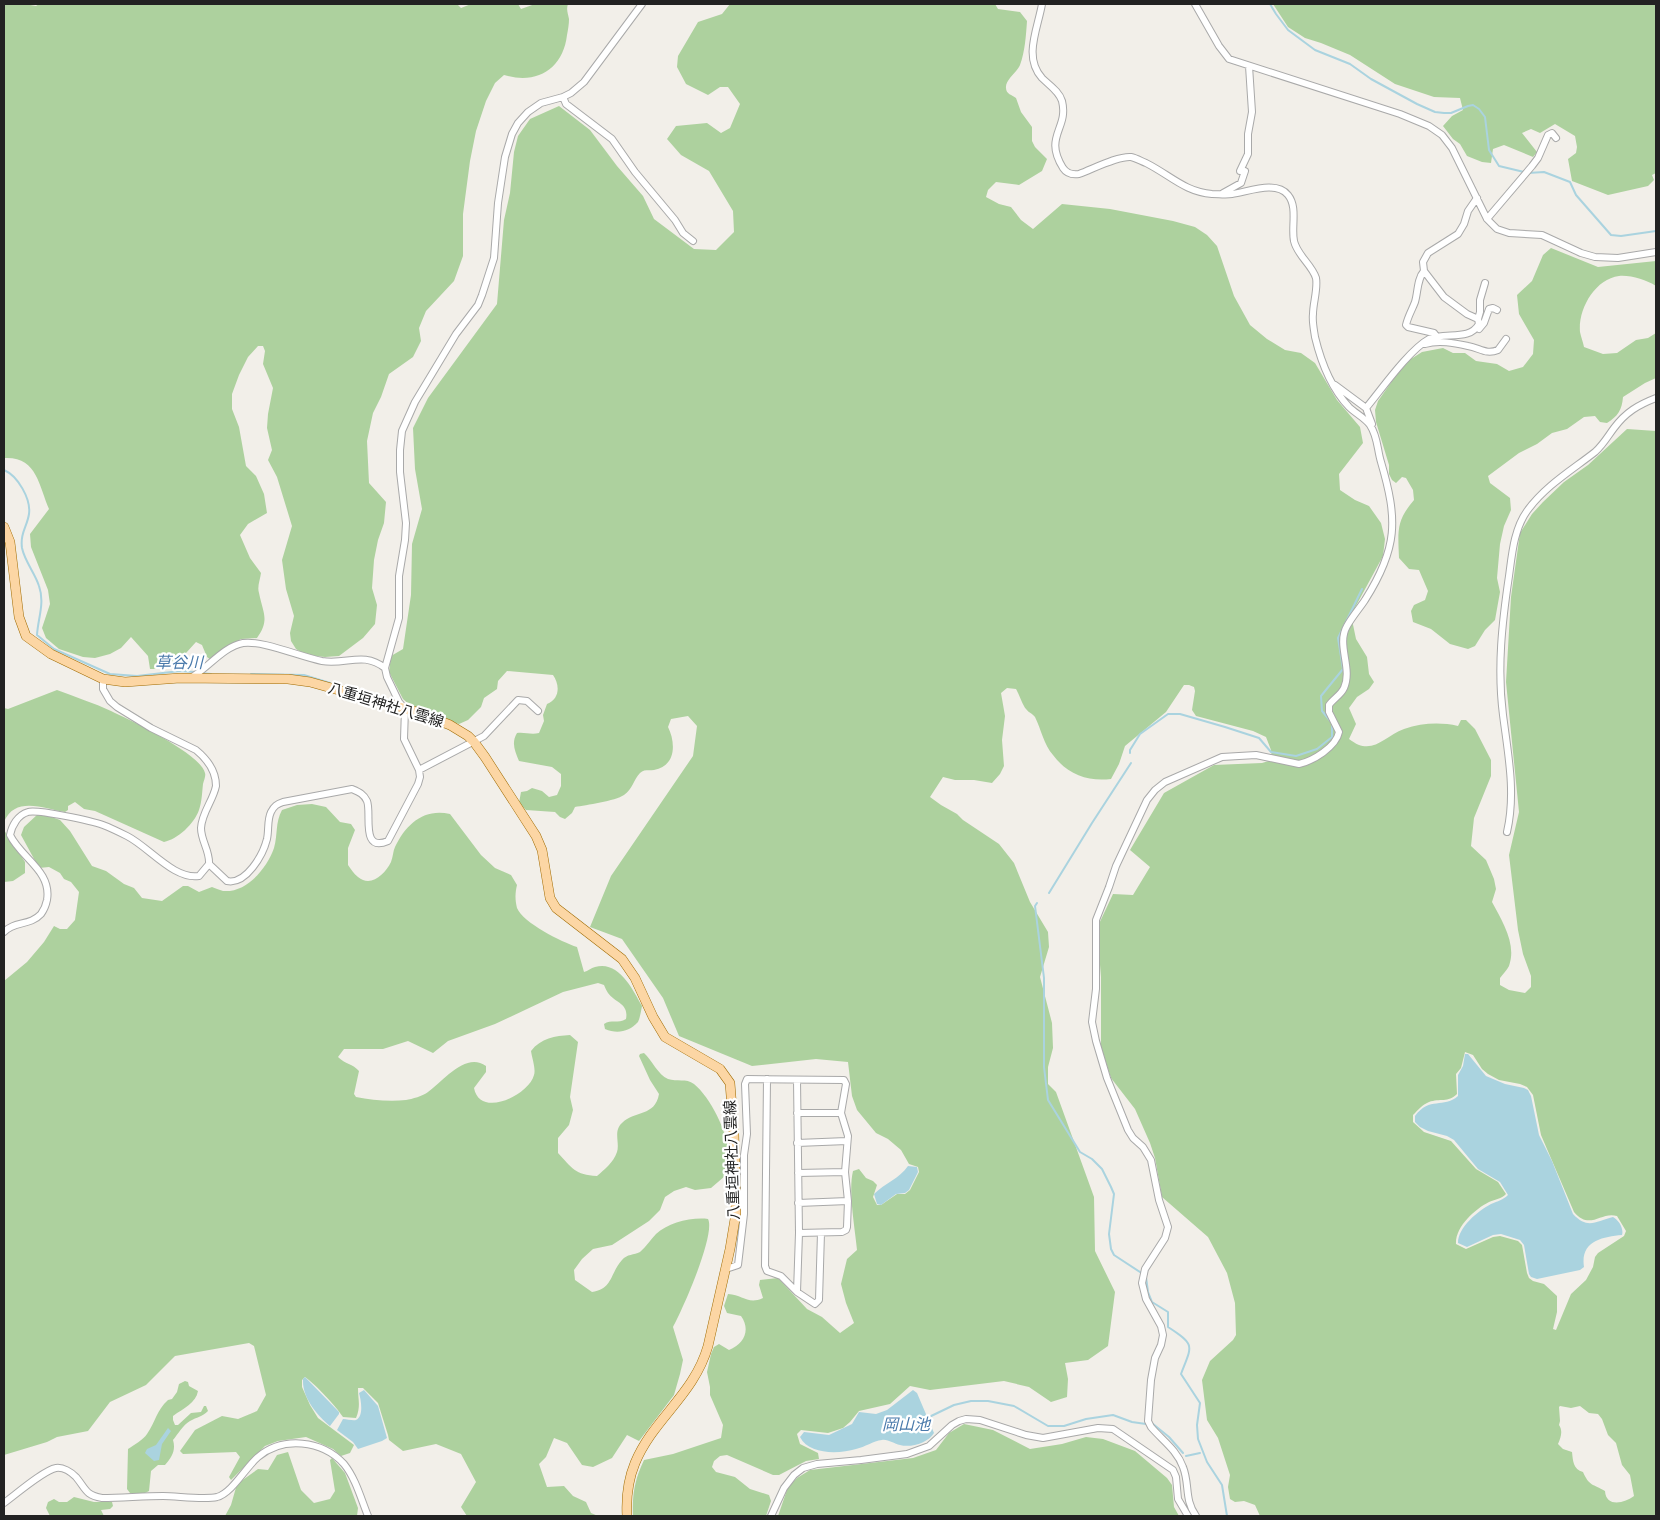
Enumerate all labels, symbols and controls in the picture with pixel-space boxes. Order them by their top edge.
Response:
water label: 草谷川 [155,652,205,671]
street label: 八重垣神社八雲線 [326,678,446,730]
street label: 八重垣神社八雲線 [720,1100,742,1220]
water label: 岡山池 [882,1414,932,1433]

